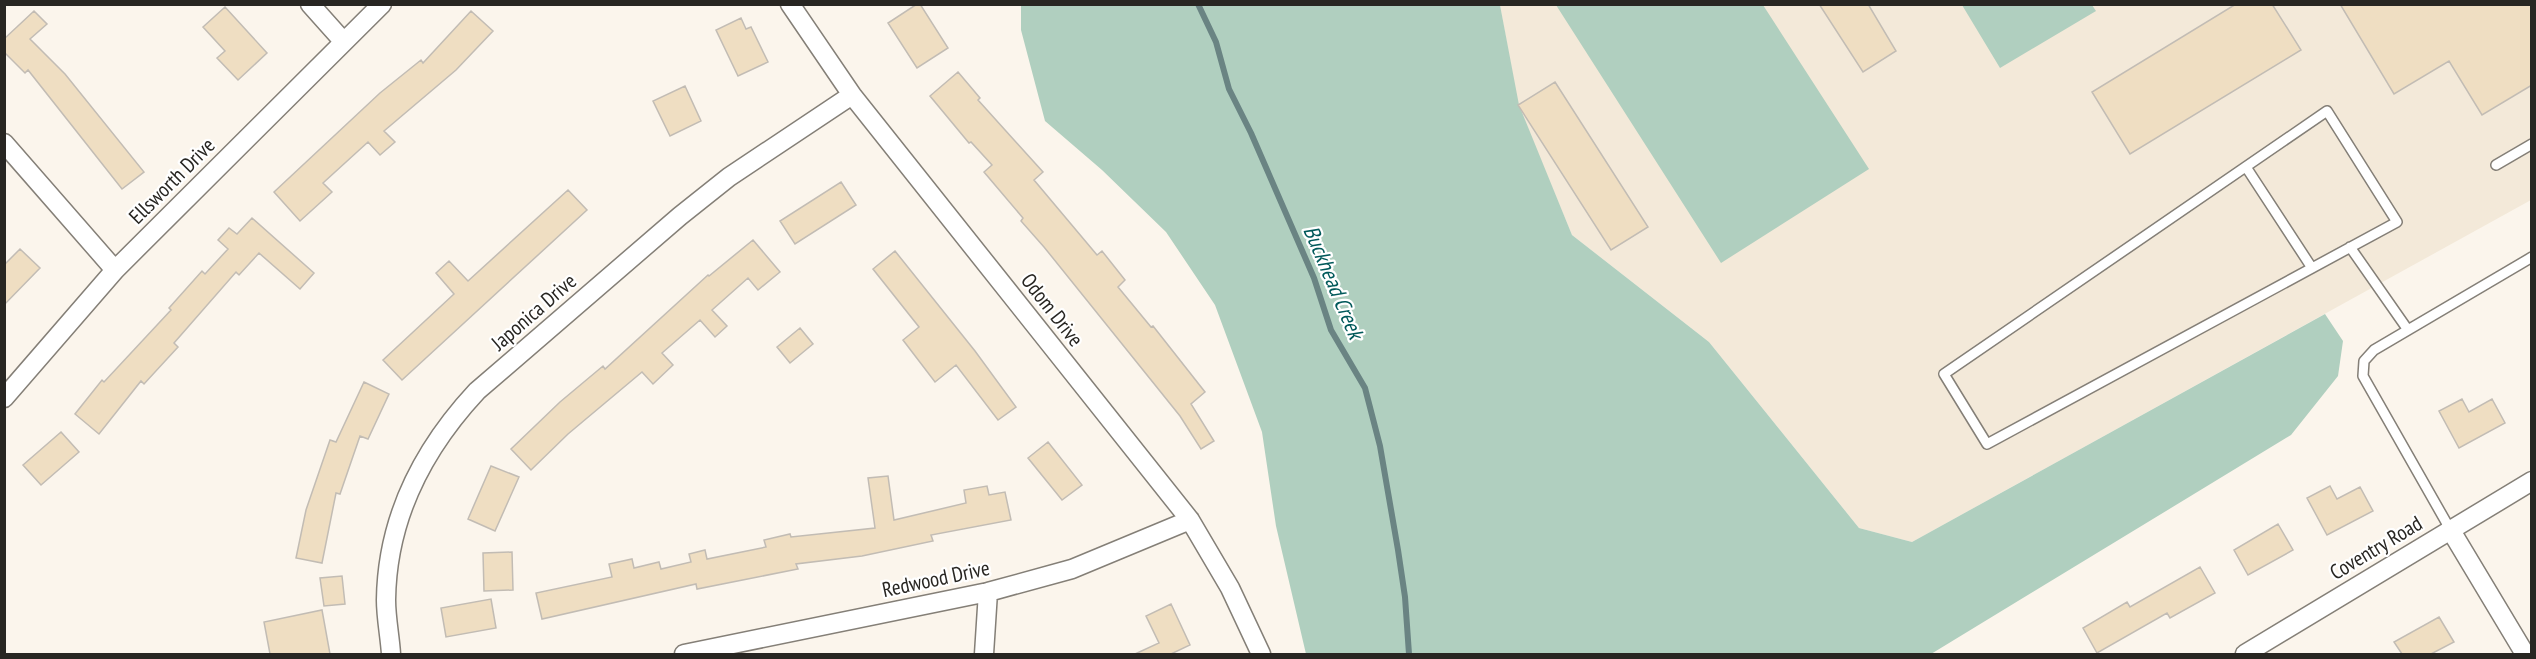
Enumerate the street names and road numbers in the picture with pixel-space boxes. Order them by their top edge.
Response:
street label: Ellsworth Drive [123,132,220,229]
street label: Japonica Drive [485,267,582,357]
street label: Odom Drive [1015,268,1090,352]
street label: Coventry Road [2325,509,2427,586]
street label: Redwood Drive [880,554,992,603]

